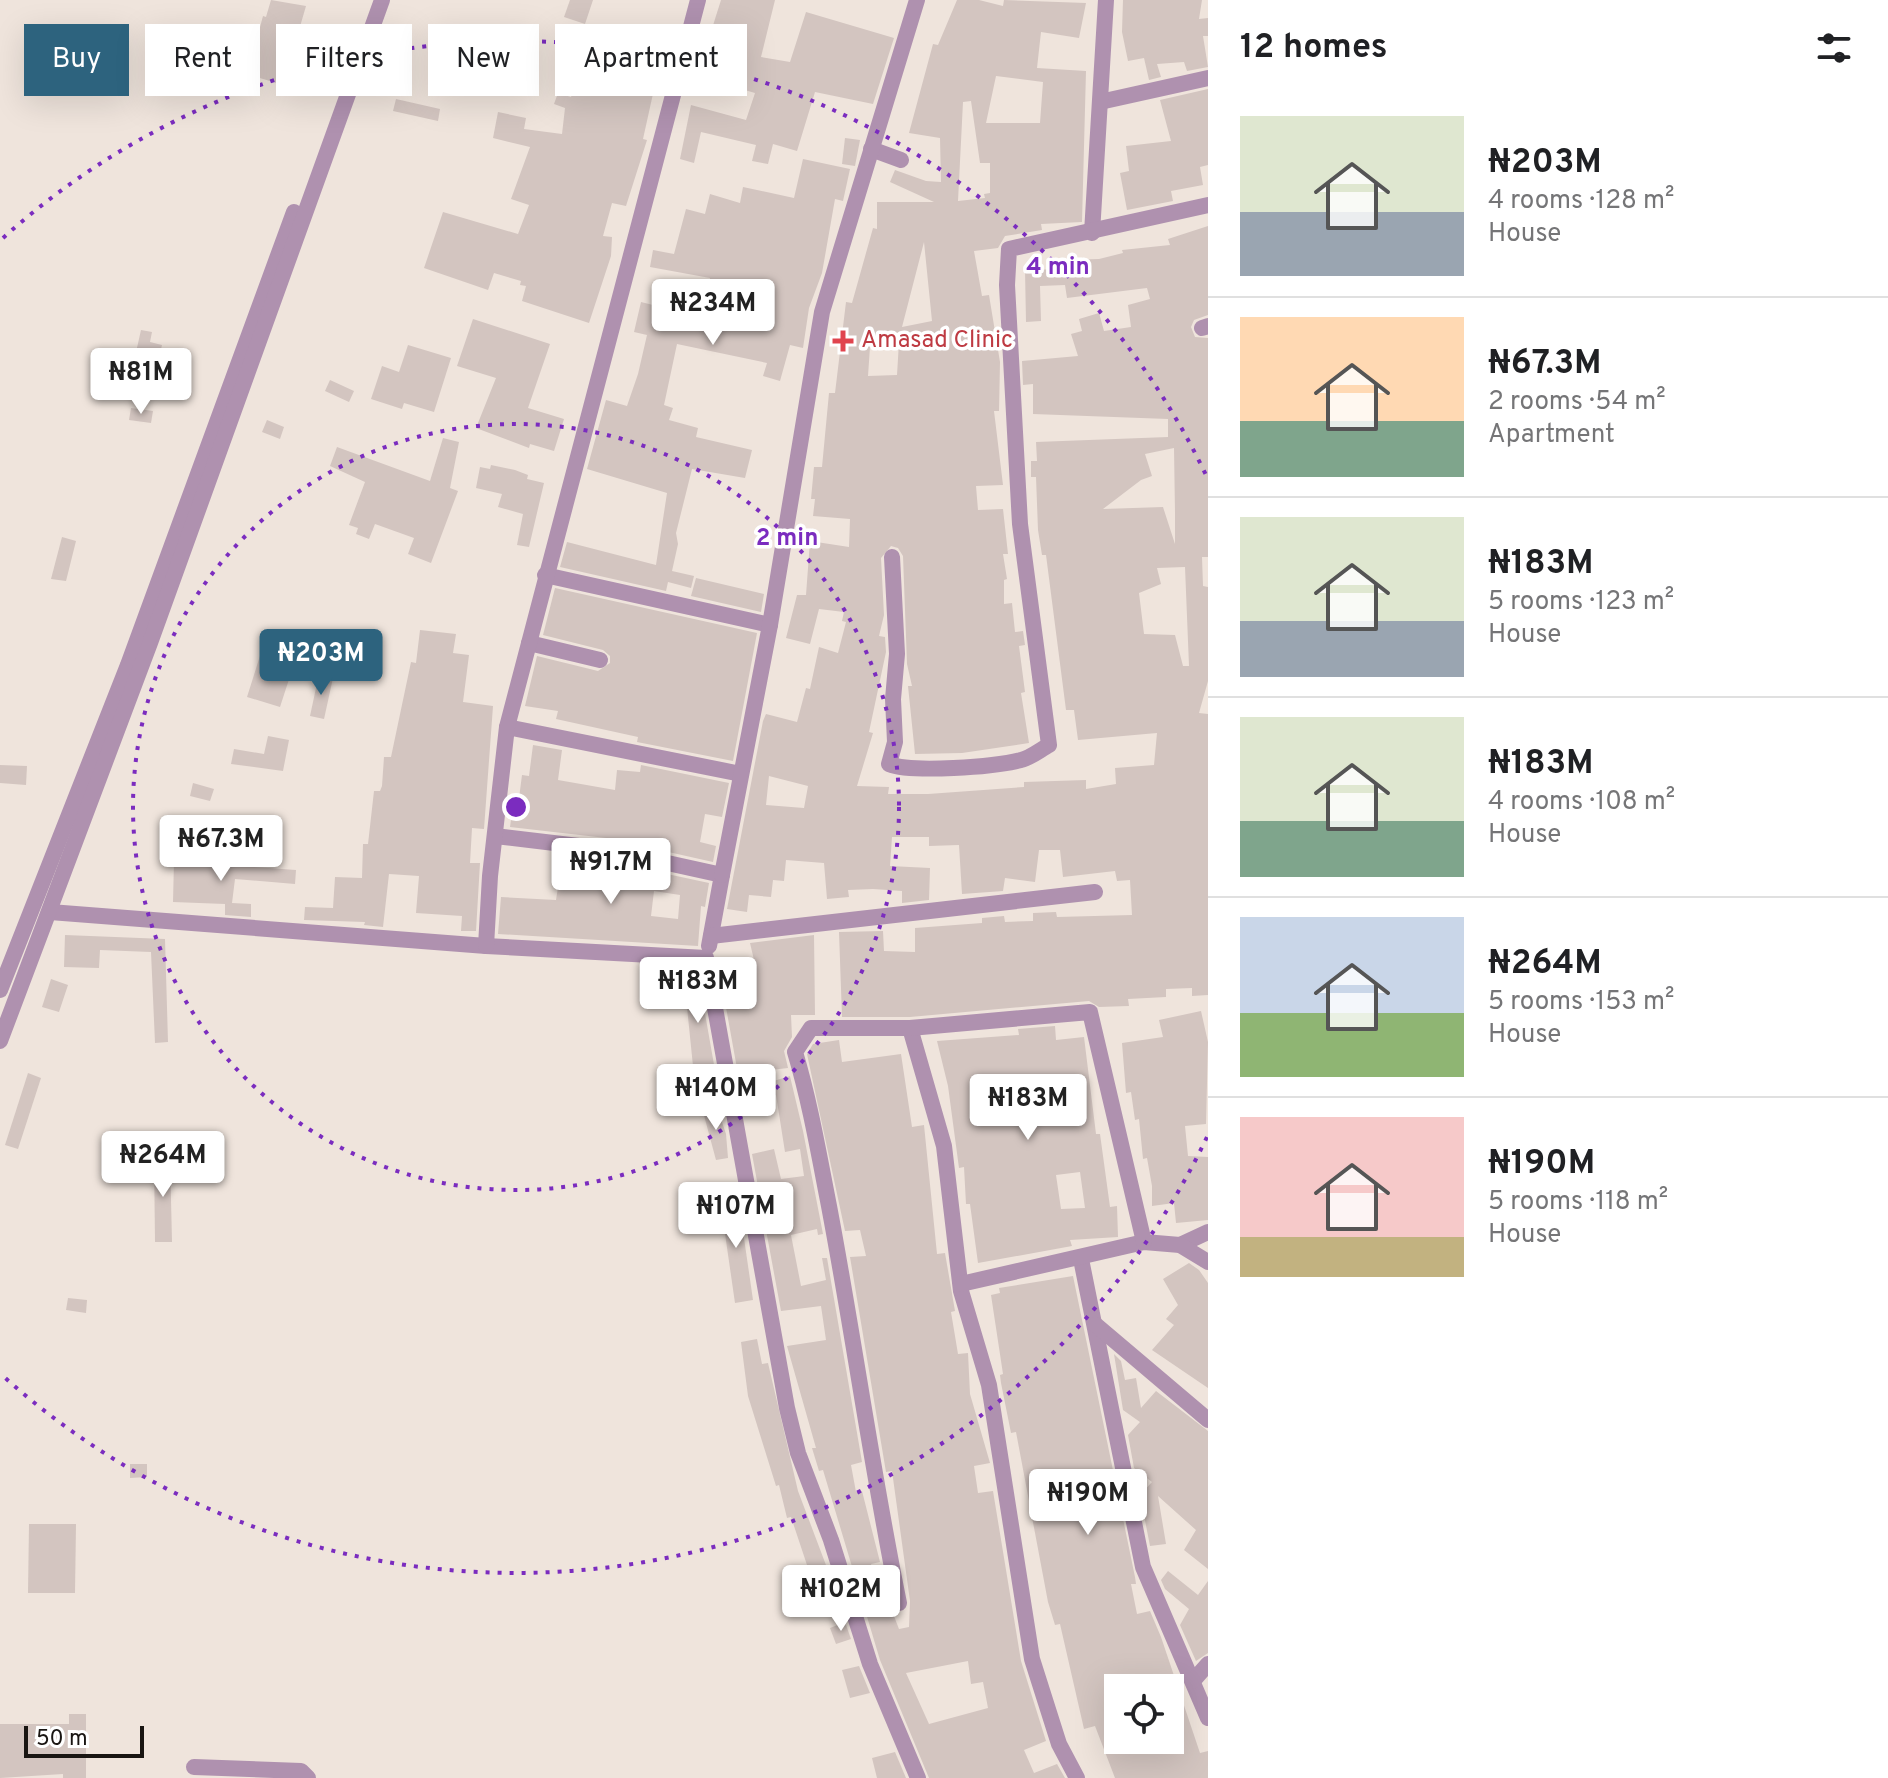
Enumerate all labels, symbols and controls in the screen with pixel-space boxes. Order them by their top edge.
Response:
chip: Buy [24,24,129,96]
chip: Rent [145,24,260,96]
chip: Filters [276,24,412,96]
chip: New [428,24,539,96]
chip: Apartment [555,24,747,96]
icon: filters [1812,26,1856,70]
text: 12 homes [1240,27,1387,70]
text: ₦203M [1488,142,1602,185]
icon: home [1304,148,1400,244]
text: 4 rooms · 128 m² [1488,185,1675,218]
text: House [1488,218,1561,251]
text: 4 min [1026,253,1090,283]
pin: ₦234M [657,279,769,347]
text: ₦234M [670,288,756,321]
place label: Amasad Clinic [861,326,1013,356]
marker: Amasad Clinic [832,330,854,352]
text: ₦67.3M [1488,343,1602,386]
pin: ₦81M [94,348,188,416]
icon: home [1304,349,1400,445]
text: ₦81M [108,357,174,390]
text: 2 rooms · 54 m² [1488,386,1666,419]
text: Apartment [1488,419,1615,452]
text: 2 min [756,524,818,554]
text: ₦183M [1488,543,1594,586]
icon: home [1304,549,1400,645]
text: 5 rooms · 123 m² [1488,586,1674,619]
text: House [1488,619,1561,652]
pin: ₦203M [265,629,377,697]
text: ₦203M [278,638,364,671]
text: ₦183M [1488,743,1594,786]
icon: home [1304,749,1400,845]
text: 4 rooms · 108 m² [1488,786,1675,819]
centre of rings [502,793,530,821]
pin: ₦67.3M [156,815,286,883]
text: House [1488,819,1561,852]
text: ₦67.3M [178,824,264,857]
pin: ₦91.7M [546,838,676,906]
text: ₦91.7M [570,847,652,880]
text: ₦264M [1488,943,1602,986]
icon: home [1304,949,1400,1045]
pin: ₦183M [642,957,754,1025]
text: ₦183M [658,966,738,999]
text: 5 rooms · 153 m² [1488,986,1675,1019]
text: House [1488,1019,1561,1052]
pin: ₦140M [660,1064,772,1132]
text: ₦140M [675,1073,757,1106]
pin: ₦183M [972,1074,1084,1142]
text: ₦183M [988,1083,1068,1116]
pin: ₦264M [107,1131,219,1199]
text: ₦264M [119,1140,207,1173]
text: ₦190M [1488,1143,1595,1186]
icon: home [1304,1149,1400,1245]
pin: ₦107M [680,1182,792,1250]
text: 5 rooms · 118 m² [1488,1186,1668,1219]
text: ₦107M [696,1191,776,1224]
text: House [1488,1219,1561,1252]
pin: ₦190M [1032,1469,1144,1537]
text: ₦190M [1047,1478,1129,1511]
pin: ₦102M [785,1565,897,1633]
text: ₦102M [800,1574,882,1607]
map controls [1104,1674,1184,1754]
button: locate [1104,1674,1184,1754]
scale bar [24,1722,144,1758]
text: 50 m [36,1726,88,1753]

